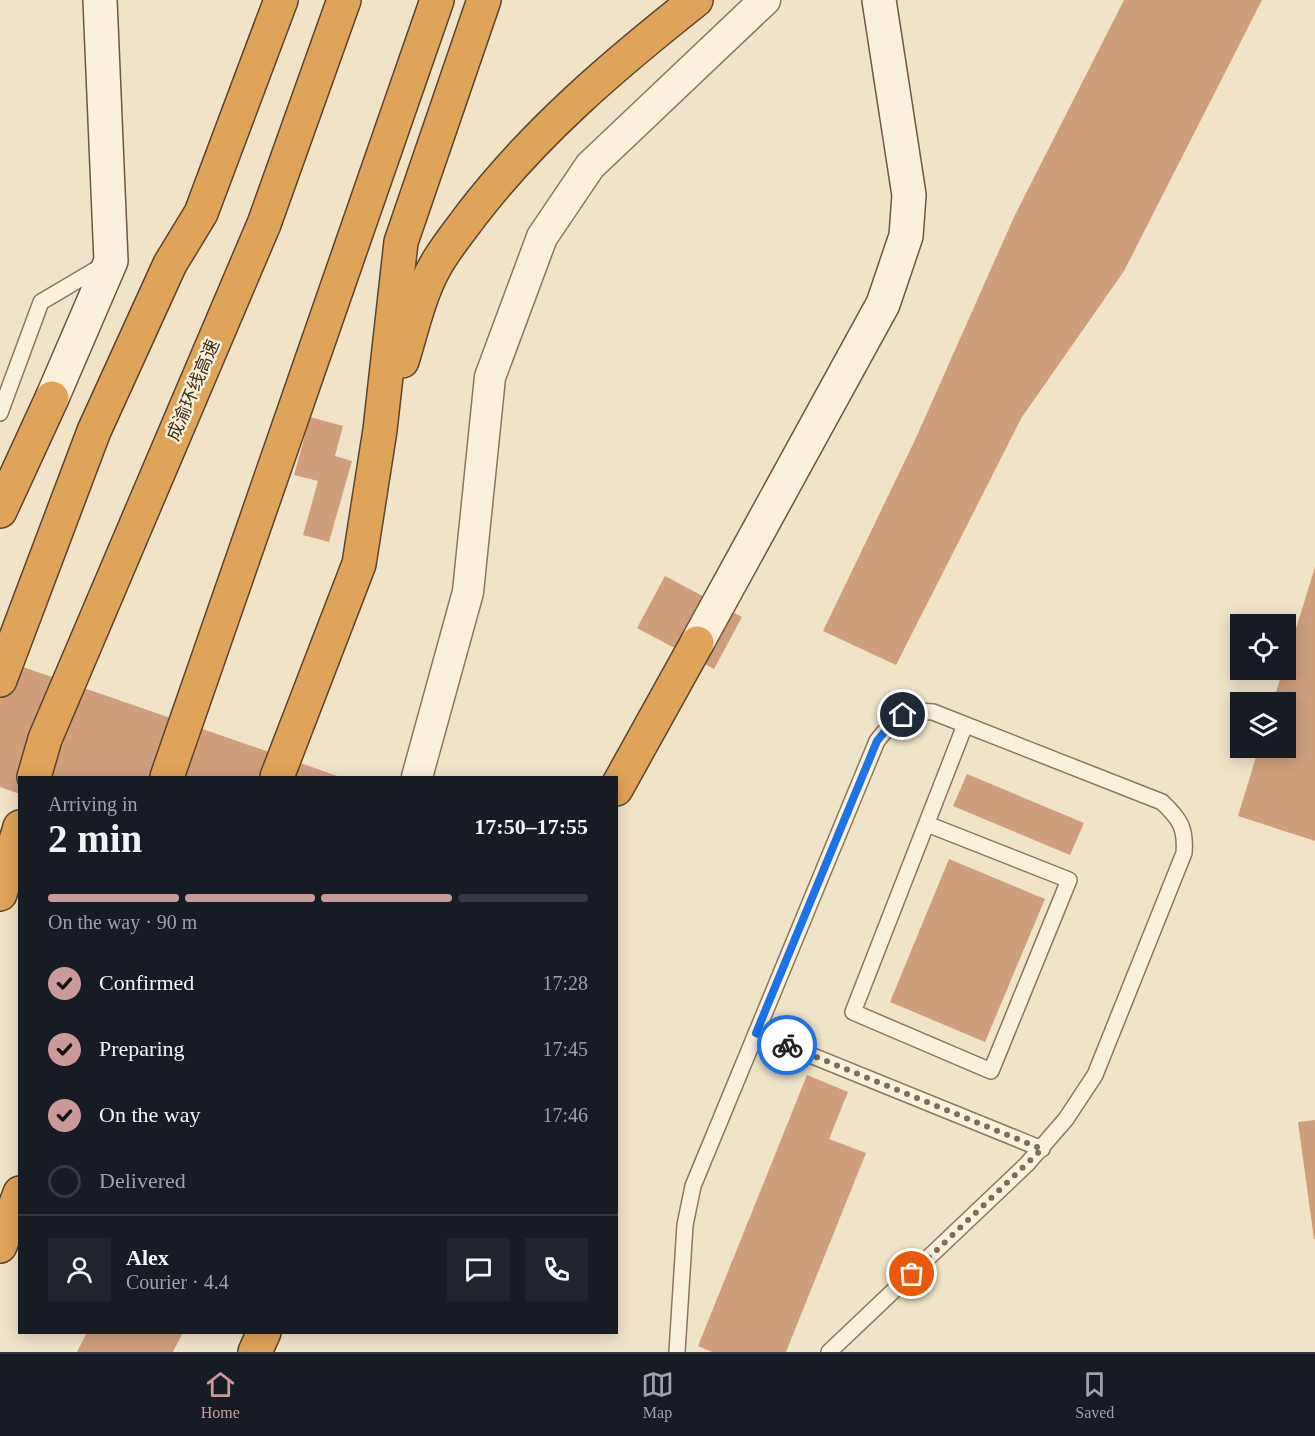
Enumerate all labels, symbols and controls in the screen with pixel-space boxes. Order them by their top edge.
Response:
street label: 成渝环线高速 [163,336,223,444]
map controls [1230,614,1296,758]
button: locate [1230,614,1296,680]
pin [877,689,928,740]
button: layers [1230,692,1296,758]
icon: home [886,698,919,731]
text: Arriving in [48,793,137,815]
text: 17:50–17:55 [474,814,588,839]
text: 2 min [48,817,142,860]
text: On the way · 90 m [48,911,197,933]
icon: check [48,967,81,1000]
text: Confirmed [99,970,194,995]
text: 17:28 [542,972,588,994]
courier [757,1015,817,1075]
icon: bike [771,1029,804,1062]
icon: check [48,1033,81,1066]
text: Preparing [99,1036,185,1061]
text: 17:45 [542,1038,588,1060]
icon: check [48,1099,81,1132]
text: On the way [99,1102,200,1127]
text: 17:46 [542,1104,588,1126]
text: Delivered [99,1168,186,1193]
button: person [48,1238,111,1301]
button: chat [447,1238,510,1301]
button: phone [525,1238,588,1301]
text: Alex [126,1245,169,1270]
pin [886,1248,937,1299]
icon: bag [895,1257,928,1290]
text: Courier · 4.4 [126,1271,229,1293]
tab: Home [201,1368,240,1422]
tab: Map [641,1368,674,1422]
tab: Saved [1075,1368,1114,1422]

